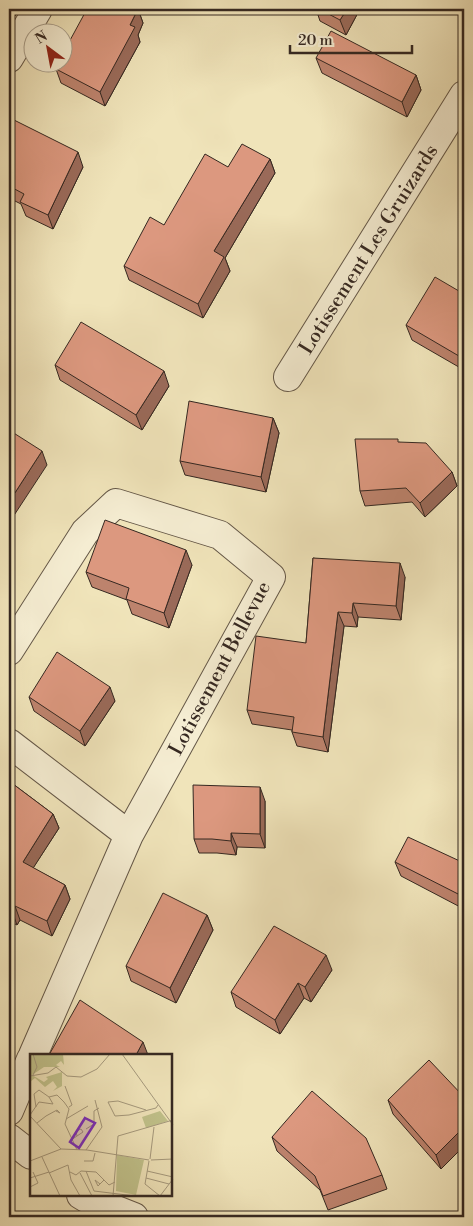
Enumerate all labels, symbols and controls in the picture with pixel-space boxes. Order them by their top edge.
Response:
north arrow [22,22,72,72]
scale bar [290,22,413,54]
text: N [32,27,51,48]
text: 20 m [298,31,333,50]
street label: Lotissement Les Gruizards [294,140,444,359]
street label: Lotissement Bellevue [164,577,277,760]
inset map [30,1054,172,1196]

